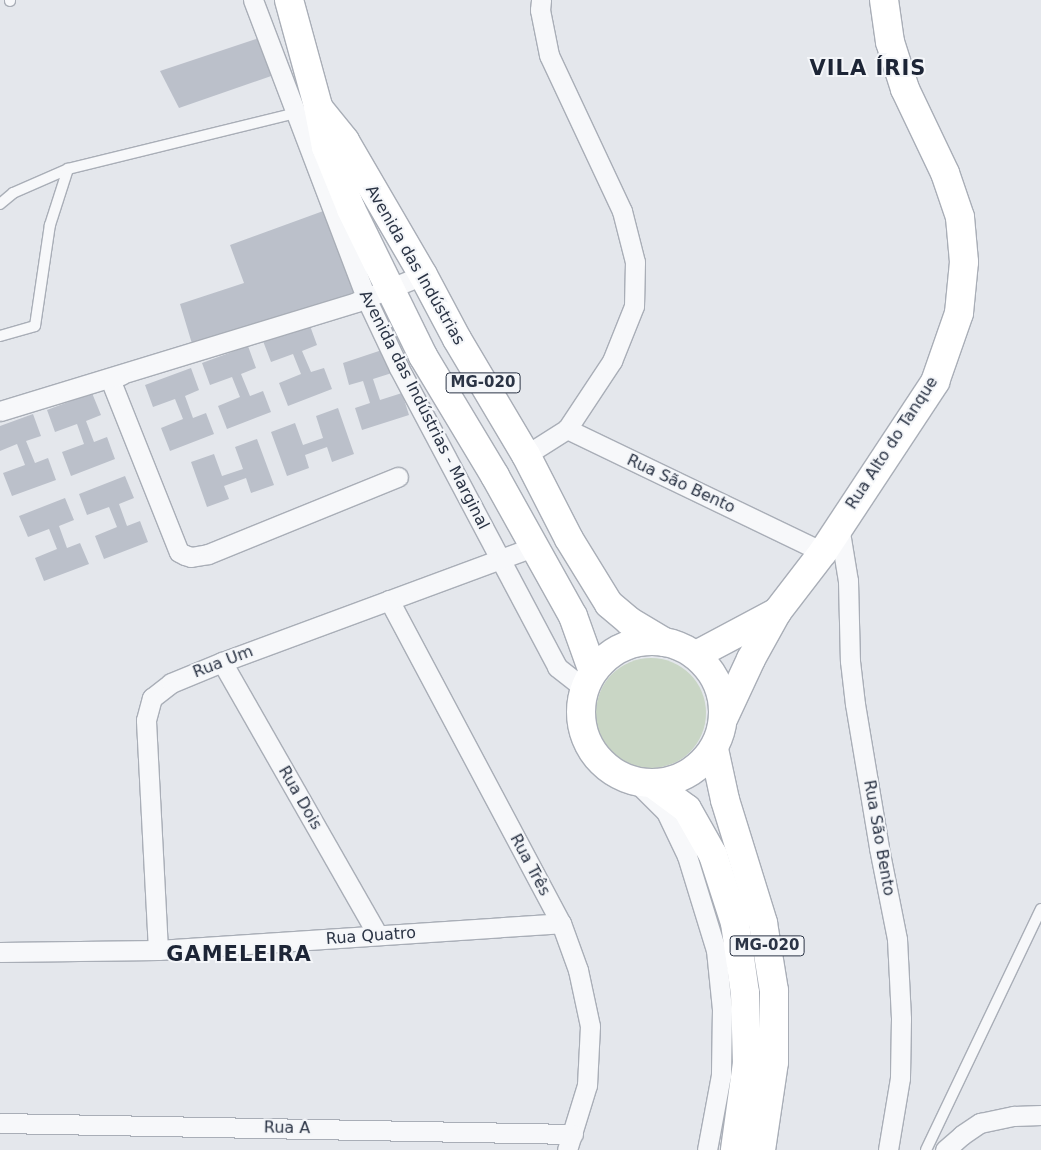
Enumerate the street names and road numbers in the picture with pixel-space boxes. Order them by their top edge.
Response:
street label: Avenida das Indústrias [361,182,469,348]
street label: Avenida das Indústrias - Marginal [355,287,493,533]
road number: MG-020 [446,370,520,396]
street label: Rua Alto do Tanque [842,373,942,513]
street label: Rua São Bento [624,451,738,517]
street label: Rua Um [190,642,256,682]
street label: Rua Dois [274,763,326,833]
street label: Rua São Bento [859,779,899,897]
street label: Rua Três [506,831,554,899]
street label: Rua Quatro [325,923,417,949]
road number: MG-020 [730,934,804,958]
street label: Rua A [264,1118,310,1138]

